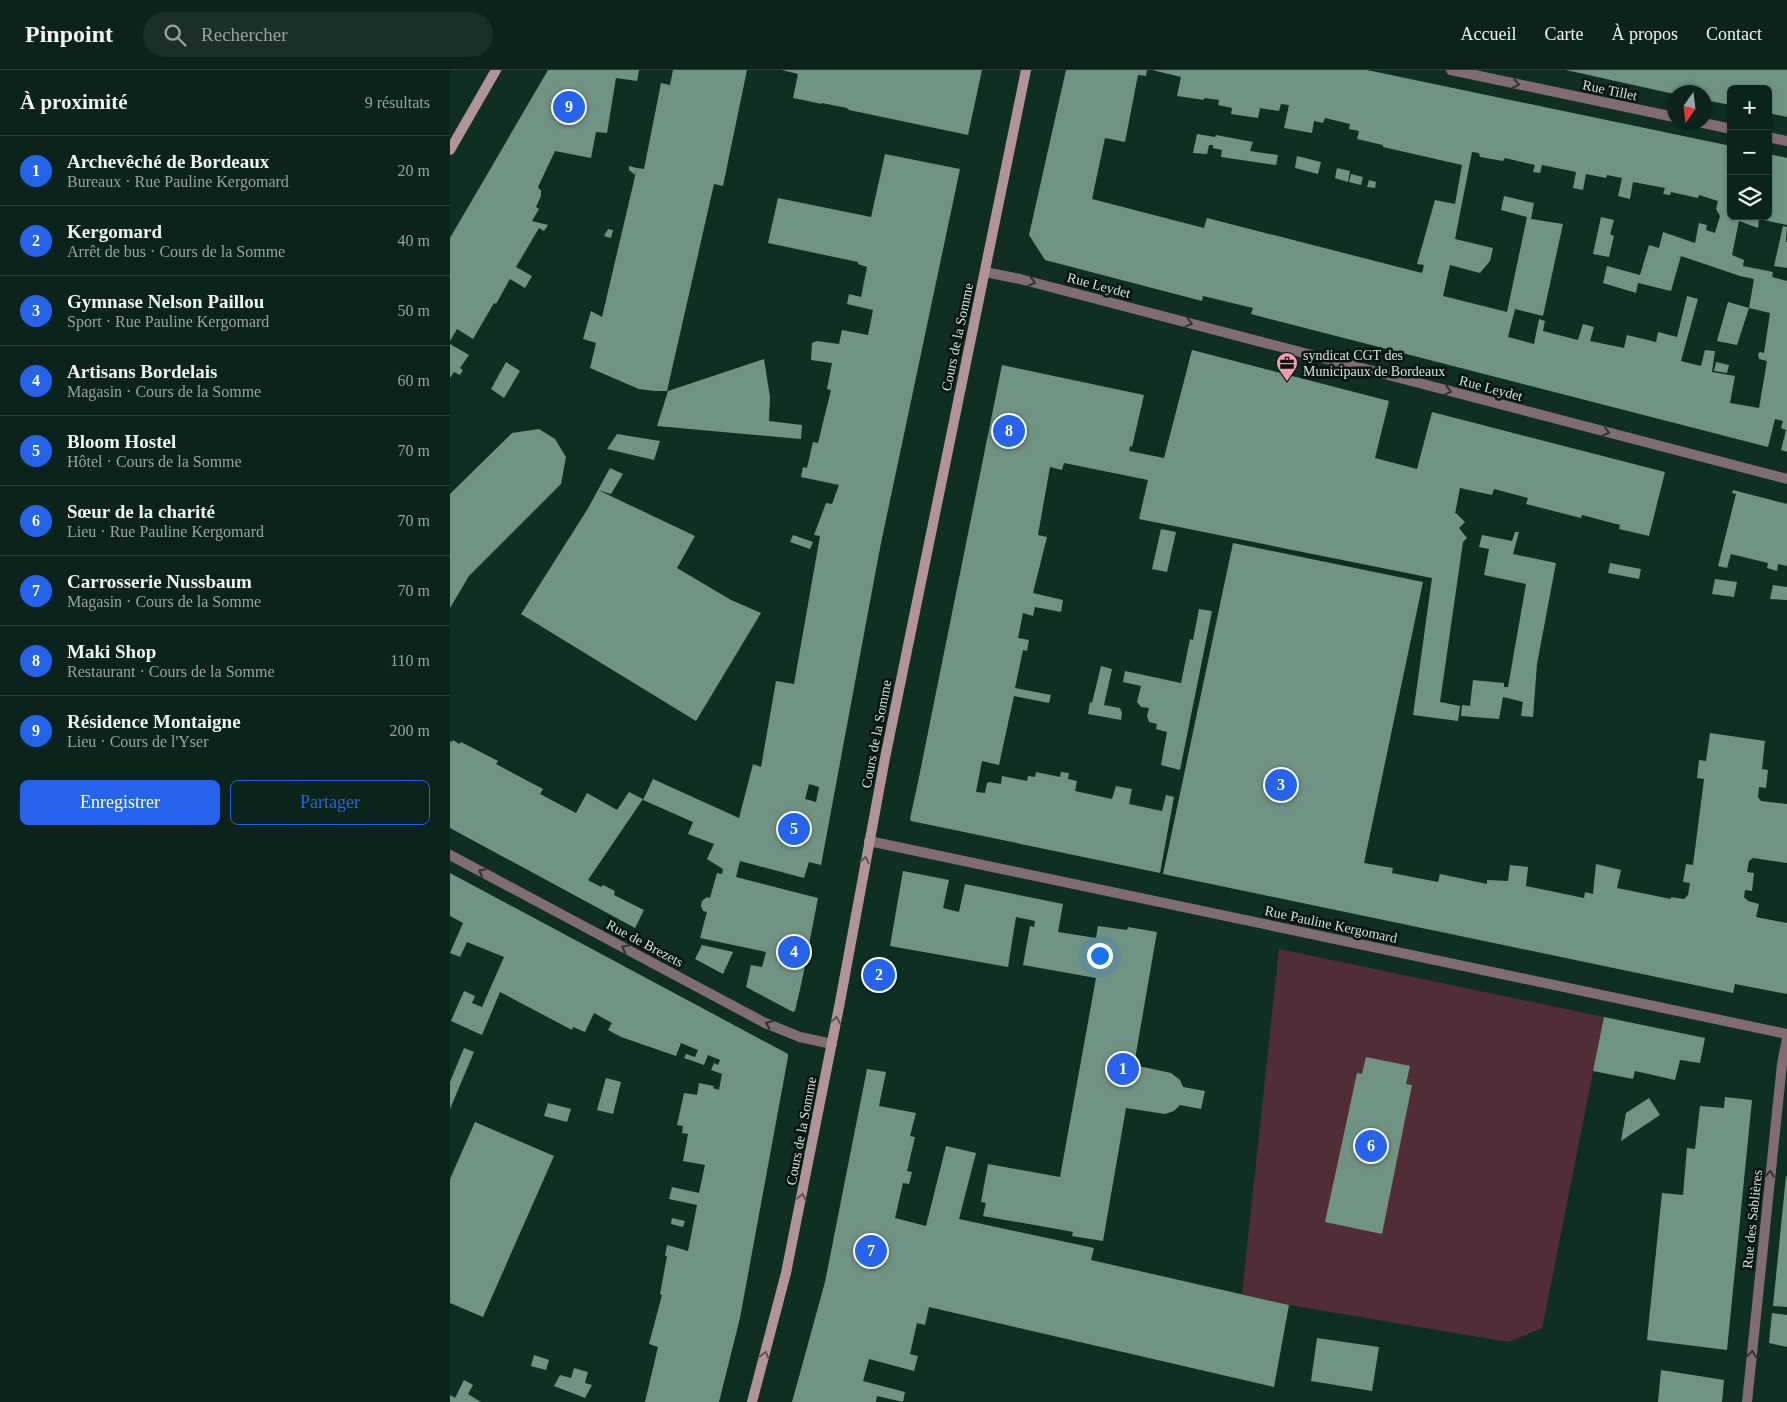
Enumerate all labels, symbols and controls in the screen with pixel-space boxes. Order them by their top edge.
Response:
search box [143,12,493,57]
text: Pinpoint [25,21,113,47]
icon: search [161,21,189,49]
text: Rechercher [201,24,288,45]
text: Accueil [1461,24,1517,44]
text: Carte [1545,24,1584,44]
text: À propos [1612,24,1678,44]
text: Contact [1706,24,1762,44]
street label: Rue Tillet [1581,77,1639,104]
one-way arrow [1511,78,1520,89]
north arrow [1667,85,1712,130]
map controls [1727,85,1772,220]
button: + [1727,85,1772,130]
pin: 9 [553,88,585,126]
text: À proximité [20,90,128,114]
text: 9 résultats [365,94,430,111]
button: − [1727,130,1772,175]
text: Archevêché de Bordeaux [67,151,269,172]
text: 1 [32,162,40,179]
text: 20 m [398,162,430,179]
text: Bureaux · Rue Pauline Kergomard [67,173,289,190]
button: layers [1727,175,1772,220]
text: Kergomard [67,221,162,242]
text: 2 [32,232,40,249]
text: 40 m [398,232,430,249]
text: Arrêt de bus · Cours de la Somme [67,243,285,260]
street label: Rue Leydet [1066,270,1132,301]
one-way arrow [1028,276,1037,287]
street label: Cours de la Somme [939,282,976,392]
text: Gymnase Nelson Paillou [67,291,264,312]
text: 3 [32,302,40,319]
text: 50 m [398,302,430,319]
text: Sport · Rue Pauline Kergomard [67,313,269,330]
one-way arrow [1185,317,1194,328]
place label: syndicat CGT des Municipaux de Bordeaux [1303,348,1445,379]
office icon: syndicat CGT des Municipaux de Bordeaux [1275,351,1299,382]
text: Artisans Bordelais [67,361,217,382]
text: 4 [32,372,40,389]
text: 60 m [398,372,430,389]
street label: Rue Leydet [1458,373,1524,404]
text: Magasin · Cours de la Somme [67,383,261,400]
one-way arrow [1444,385,1452,395]
pin: 8 [993,412,1025,450]
one-way arrow [1601,426,1609,436]
text: Bloom Hostel [67,431,176,452]
text: 5 [32,442,40,459]
text: 70 m [398,442,430,459]
text: Hôtel · Cours de la Somme [67,453,242,470]
text: Sœur de la charité [67,501,215,522]
text: 6 [32,512,40,529]
text: 70 m [398,512,430,529]
text: Lieu · Rue Pauline Kergomard [67,523,264,540]
text: Carrosserie Nussbaum [67,571,252,592]
text: 7 [32,582,40,599]
text: 70 m [398,582,430,599]
text: Magasin · Cours de la Somme [67,593,261,610]
text: Maki Shop [67,641,156,662]
text: 8 [32,652,40,669]
text: 110 m [390,652,430,669]
text: Restaurant · Cours de la Somme [67,663,275,680]
street label: Cours de la Somme [859,679,894,790]
text: Résidence Montaigne [67,711,241,732]
text: 9 [32,722,40,739]
text: 200 m [390,722,430,739]
text: Lieu · Cours de l'Yser [67,733,209,750]
pin: 3 [1265,766,1297,804]
button: Enregistrer [20,780,220,825]
button: Partager [230,780,430,825]
pin: 5 [778,810,810,848]
one-way arrow [860,856,870,865]
one-way arrow [478,868,487,878]
street label: Rue Pauline Kergomard [1263,903,1399,946]
street label: Rue de Brezets [604,917,686,970]
pin: 4 [778,933,810,971]
your location [1087,943,1113,969]
one-way arrow [621,944,630,954]
pin: 2 [863,956,895,994]
one-way arrow [831,1016,841,1025]
one-way arrow [765,1019,774,1030]
pin: 1 [1107,1050,1139,1088]
street label: Cours de la Somme [784,1076,819,1187]
pin: 6 [1355,1127,1387,1165]
street label: Rue des Sablières [1740,1169,1765,1269]
one-way arrow [1764,1170,1775,1178]
one-way arrow [796,1192,806,1201]
pin: 7 [855,1232,887,1270]
one-way arrow [1746,1349,1757,1357]
one-way arrow [759,1351,769,1359]

